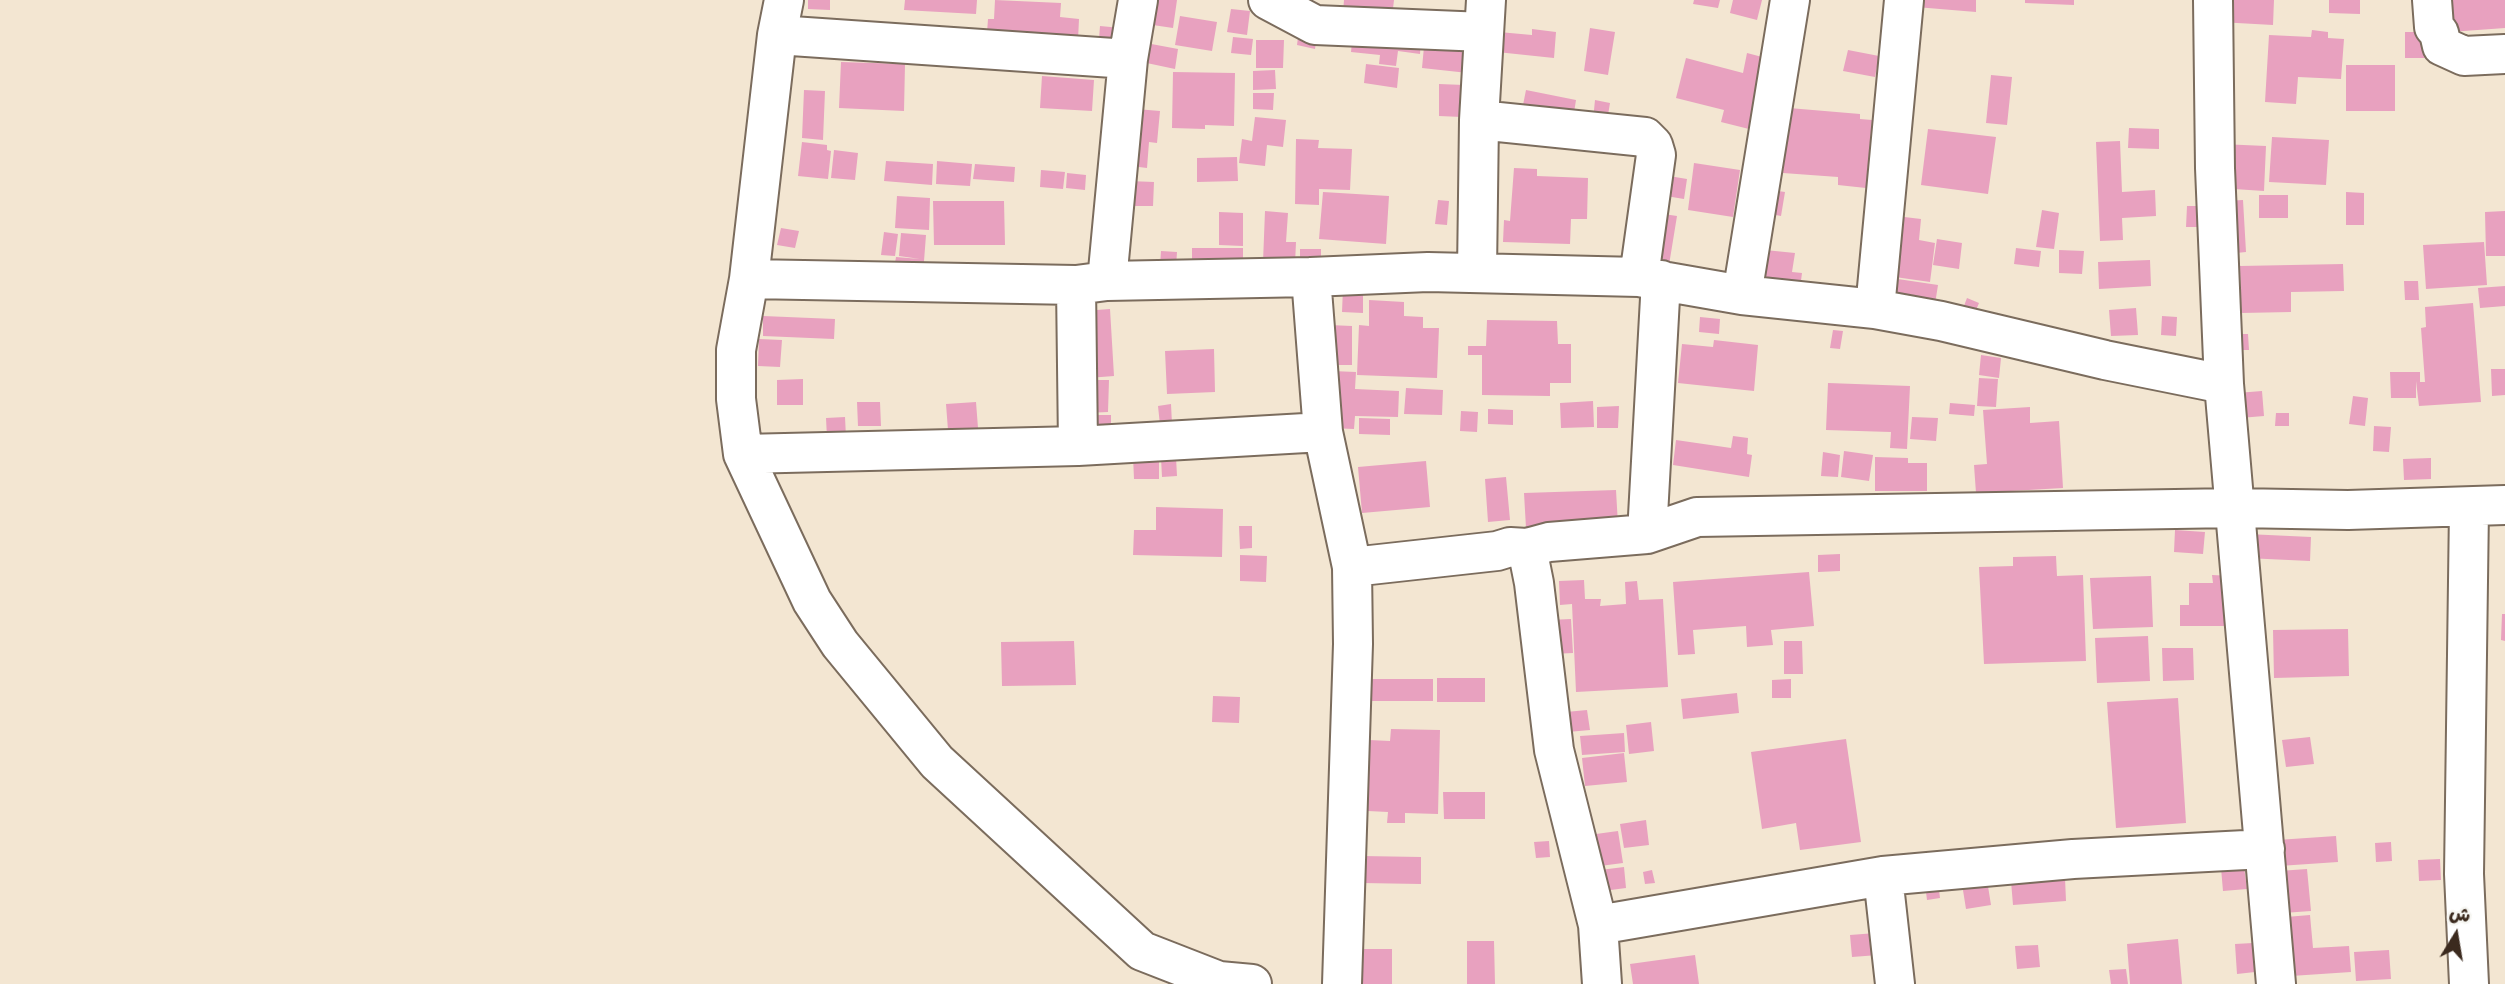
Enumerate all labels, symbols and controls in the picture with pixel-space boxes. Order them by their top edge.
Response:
north arrow [2421,900,2491,970]
text: ش [2448,901,2473,927]

